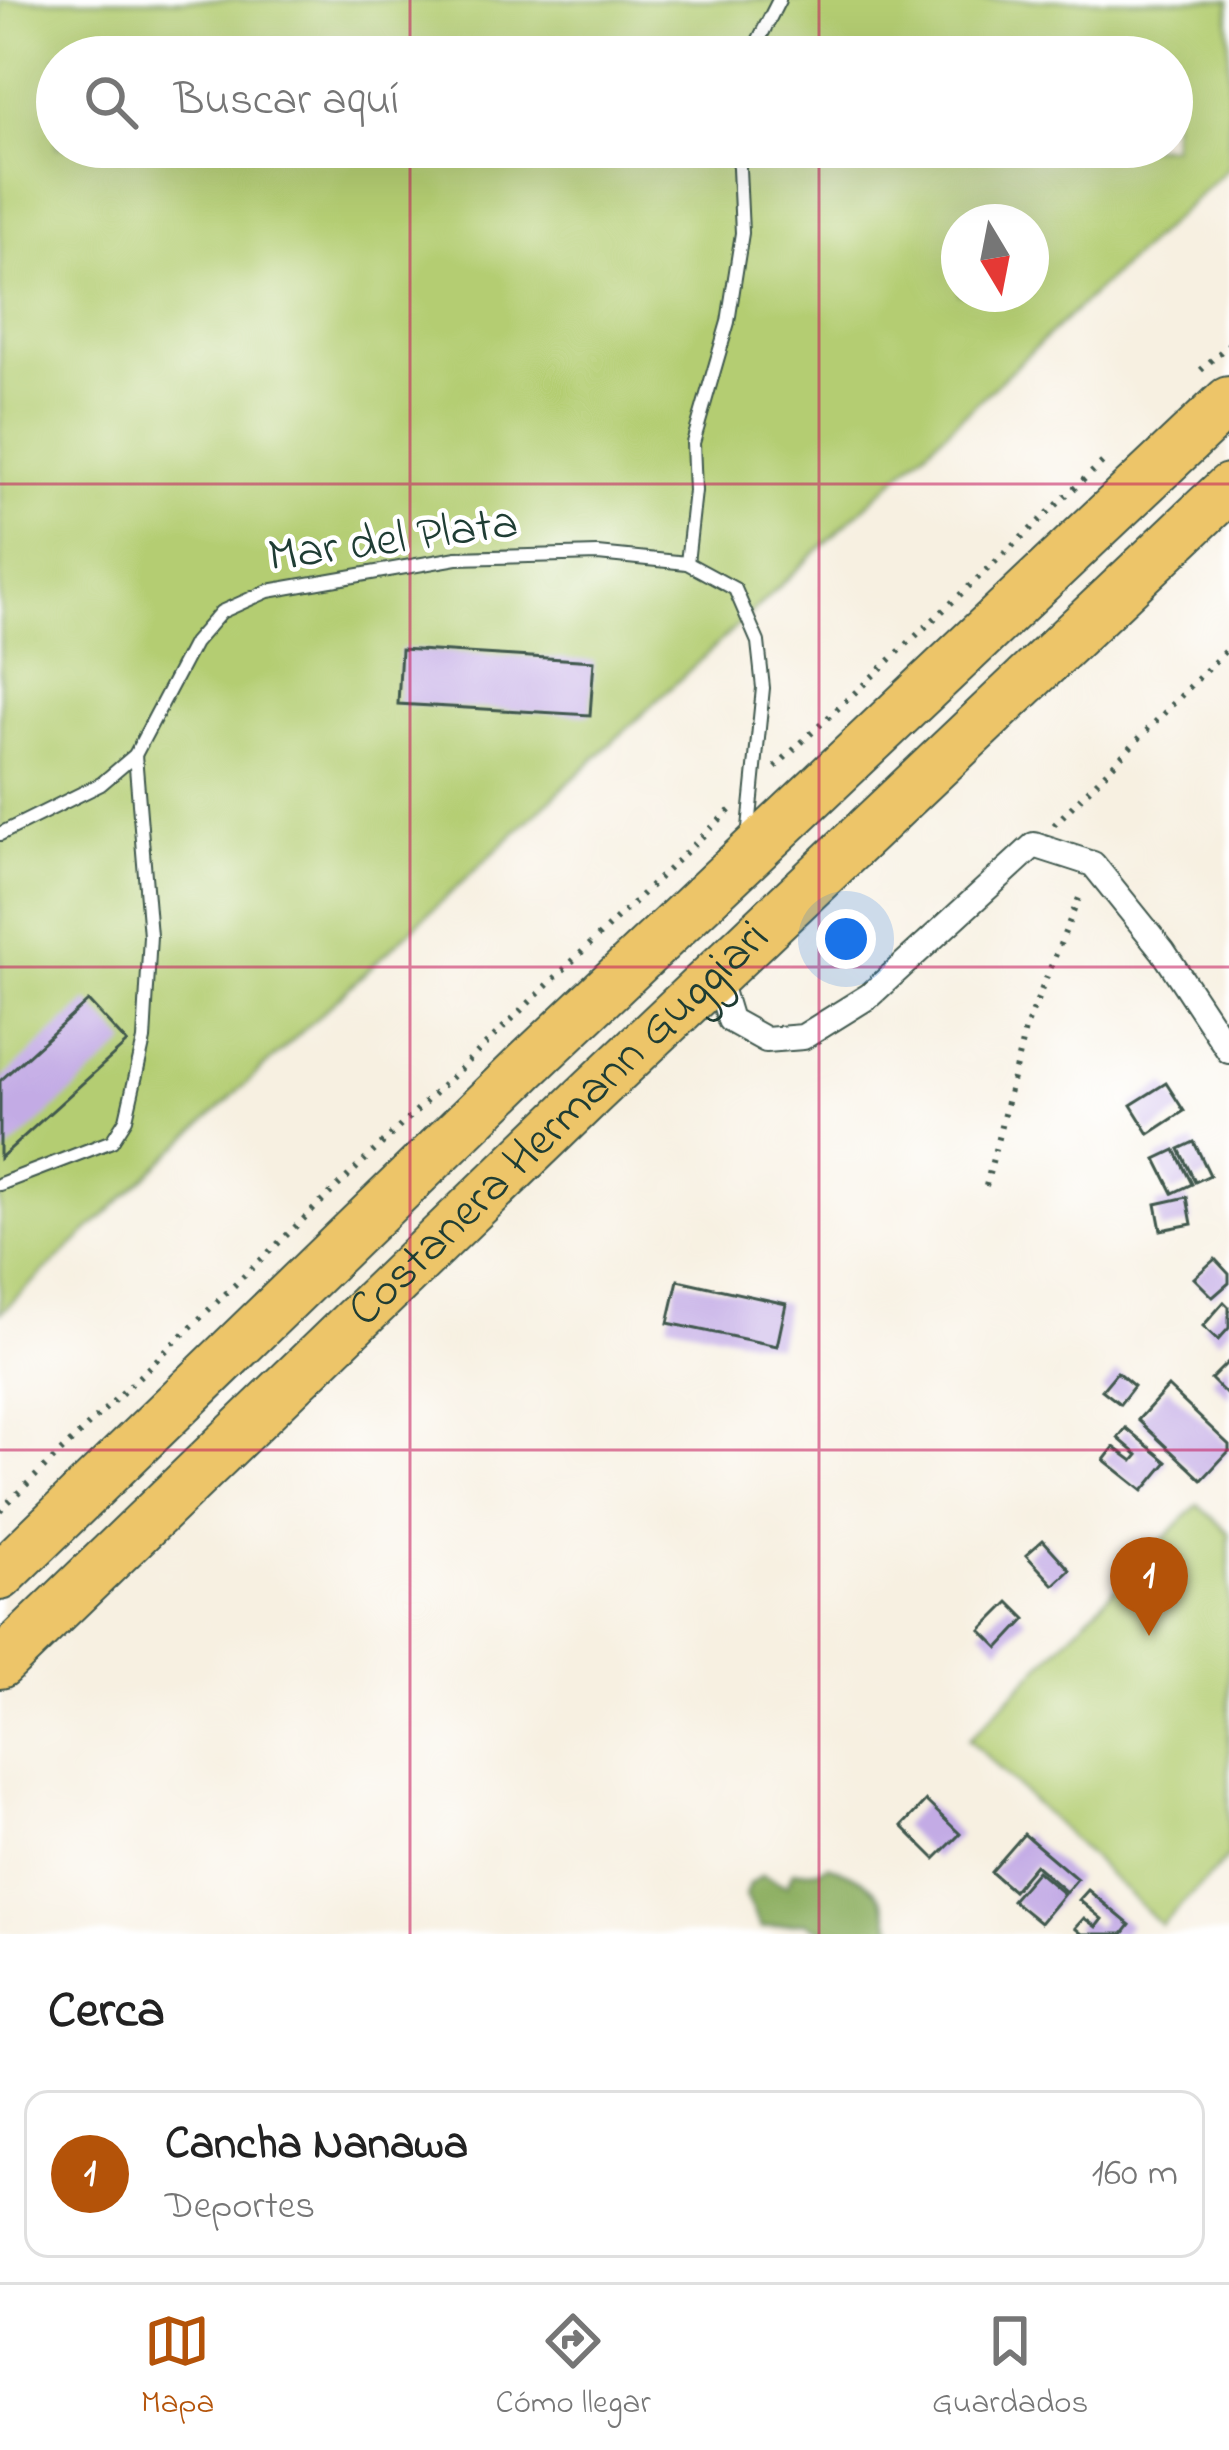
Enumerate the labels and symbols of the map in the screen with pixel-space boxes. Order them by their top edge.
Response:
north arrow [941,204,1049,312]
street label: Mar del Plata [264,489,522,593]
street label: Costanera Hermann Guggiari [333,905,786,1344]
your location [816,909,876,969]
pin: 1 [1110,1537,1188,1636]

